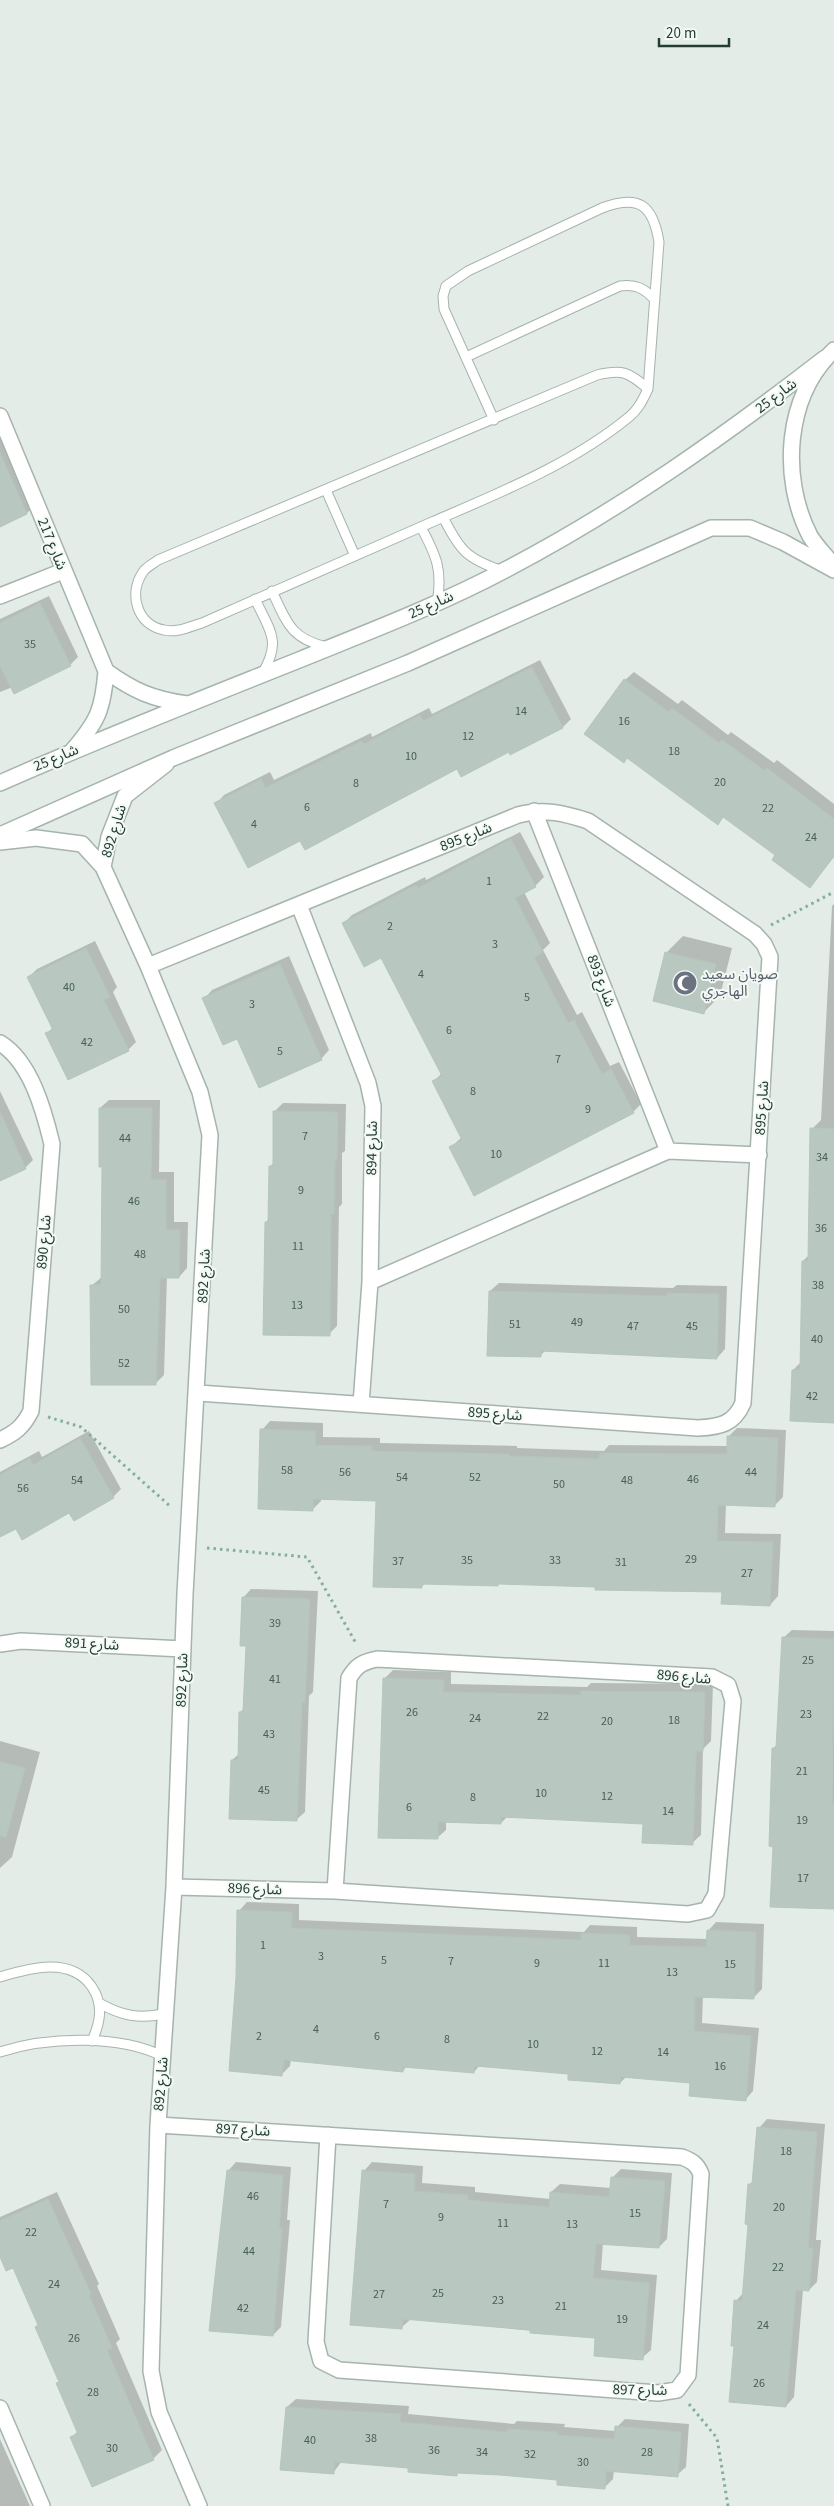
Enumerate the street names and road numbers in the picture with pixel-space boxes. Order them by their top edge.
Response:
street label: شارع 25 [751,373,802,419]
street label: شارع 217 [31,515,72,574]
street label: شارع 25 [405,586,457,625]
street label: شارع 25 [30,739,82,778]
street label: شارع 892 [96,802,133,860]
street label: شارع 895 [437,817,496,858]
street label: شارع 893 [580,952,621,1011]
street label: شارع 895 [750,1080,775,1136]
street label: شارع 894 [361,1120,384,1176]
street label: شارع 890 [31,1214,58,1270]
street label: شارع 892 [192,1248,217,1304]
street label: شارع 895 [467,1402,523,1427]
street label: شارع 891 [64,1632,120,1657]
street label: شارع 892 [171,1652,194,1708]
street label: شارع 896 [656,1664,712,1691]
street label: شارع 896 [227,1878,283,1901]
street label: شارع 892 [148,2056,175,2112]
street label: شارع 897 [215,2118,271,2143]
street label: شارع 897 [612,2379,668,2402]

